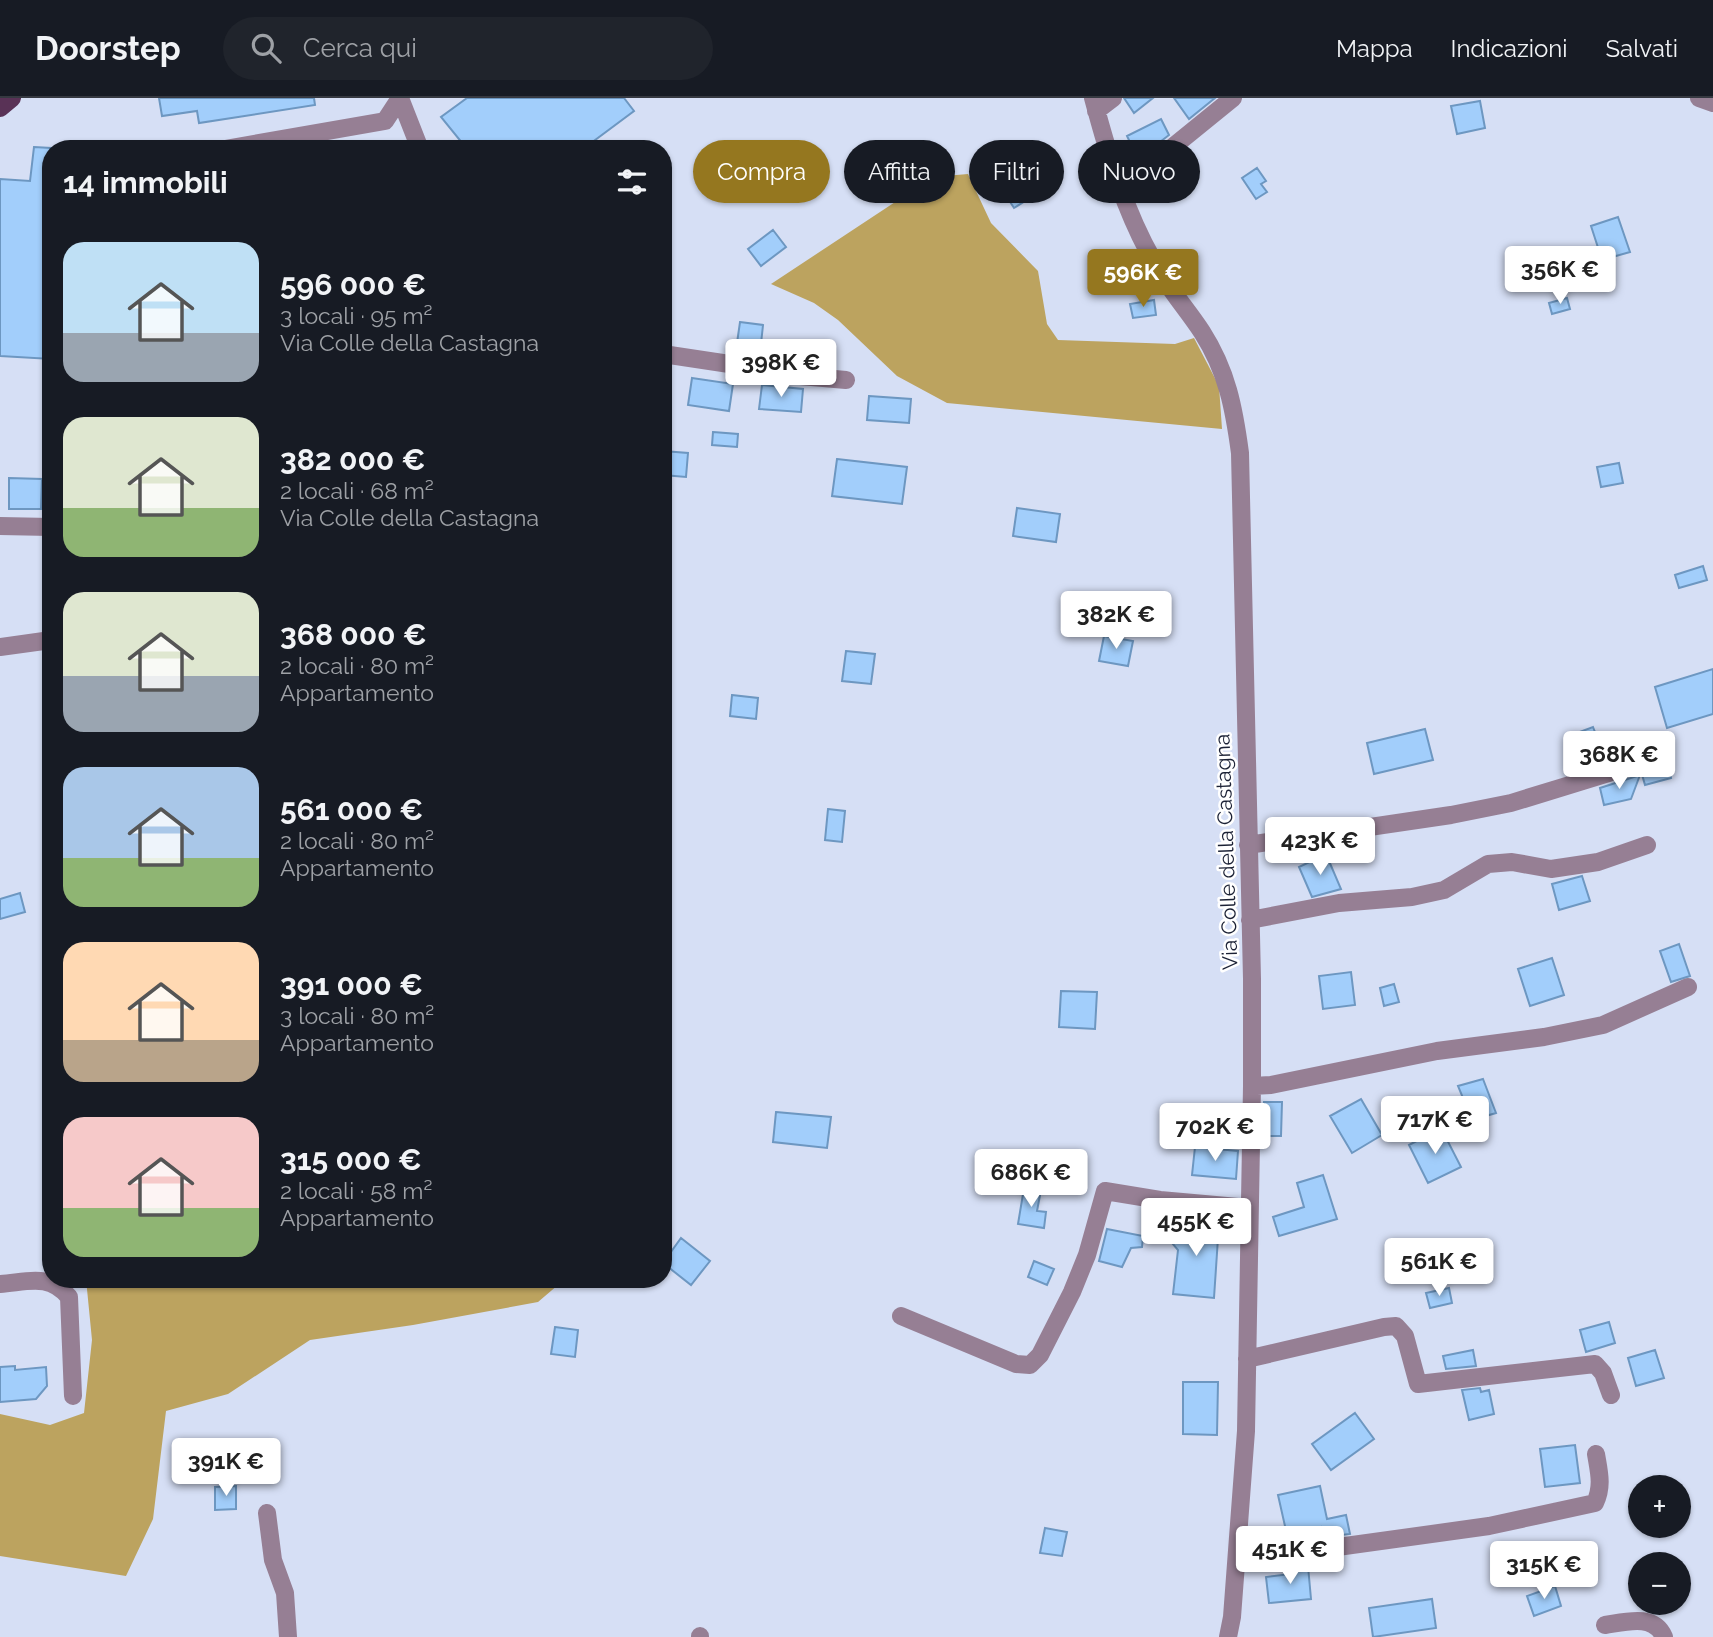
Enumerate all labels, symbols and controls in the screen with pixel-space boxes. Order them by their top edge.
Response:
search box [223,17,713,80]
text: Doorstep [35,29,181,68]
icon: search [247,29,285,67]
text: Cerca qui [303,33,417,63]
text: Mappa [1336,34,1413,63]
text: Indicazioni [1451,34,1568,63]
text: Salvati [1606,34,1678,63]
chip: Compra [693,140,830,203]
chip: Affitta [844,140,955,203]
chip: Filtri [969,140,1064,203]
chip: Nuovo [1078,140,1200,203]
icon: filters [613,163,651,201]
text: 14 immobili [63,165,228,200]
pin: 356K € [1503,246,1617,306]
pin: 596K € [1086,250,1200,309]
text: 356K € [1521,255,1599,282]
text: 596K € [1103,258,1183,285]
text: 596 000 € [280,267,426,302]
icon: home [119,270,203,354]
text: 3 locali · 95 m² [280,302,433,329]
text: Via Colle della Castagna [280,329,539,356]
pin: 398K € [724,340,838,399]
text: 398K € [741,348,821,375]
text: 382 000 € [280,442,425,477]
icon: home [119,445,203,529]
text: 2 locali · 68 m² [280,477,434,504]
text: Via Colle della Castagna [280,504,539,531]
pin: 382K € [1059,592,1173,651]
text: 382K € [1077,600,1155,627]
text: 368 000 € [280,617,427,652]
icon: home [119,620,203,704]
text: 2 locali · 80 m² [280,652,434,679]
text: Appartamento [280,679,434,706]
pin: 368K € [1562,732,1676,791]
street label: Via Colle della Castagna [1209,733,1243,971]
text: 368K € [1579,740,1659,767]
text: 561 000 € [280,792,423,827]
icon: home [119,795,203,879]
pin: 423K € [1263,818,1377,877]
text: 423K € [1281,826,1359,853]
text: 2 locali · 80 m² [280,827,434,854]
text: Appartamento [280,854,434,881]
text: 391 000 € [280,967,423,1002]
icon: home [119,970,203,1054]
text: 3 locali · 80 m² [280,1002,434,1029]
text: Appartamento [280,1029,434,1056]
pin: 717K € [1378,1096,1492,1156]
pin: 702K € [1158,1104,1272,1163]
text: 717K € [1397,1105,1473,1132]
text: 702K € [1176,1112,1254,1139]
text: 315 000 € [280,1142,422,1177]
icon: home [119,1145,203,1229]
pin: 686K € [974,1150,1088,1209]
text: 686K € [991,1158,1071,1185]
text: 2 locali · 58 m² [280,1177,432,1204]
pin: 455K € [1139,1198,1253,1258]
text: Appartamento [280,1204,434,1231]
text: 455K € [1157,1207,1235,1234]
pin: 561K € [1382,1238,1496,1298]
text: 561K € [1400,1247,1478,1274]
pin: 391K € [169,1438,283,1498]
text: 391K € [188,1447,264,1474]
map controls [1628,1475,1691,1615]
button: + [1628,1475,1691,1538]
pin: 451K € [1233,1526,1347,1586]
text: 451K € [1252,1535,1328,1562]
pin: 315K € [1487,1542,1601,1601]
text: 315K € [1506,1550,1582,1577]
button: − [1628,1552,1691,1615]

